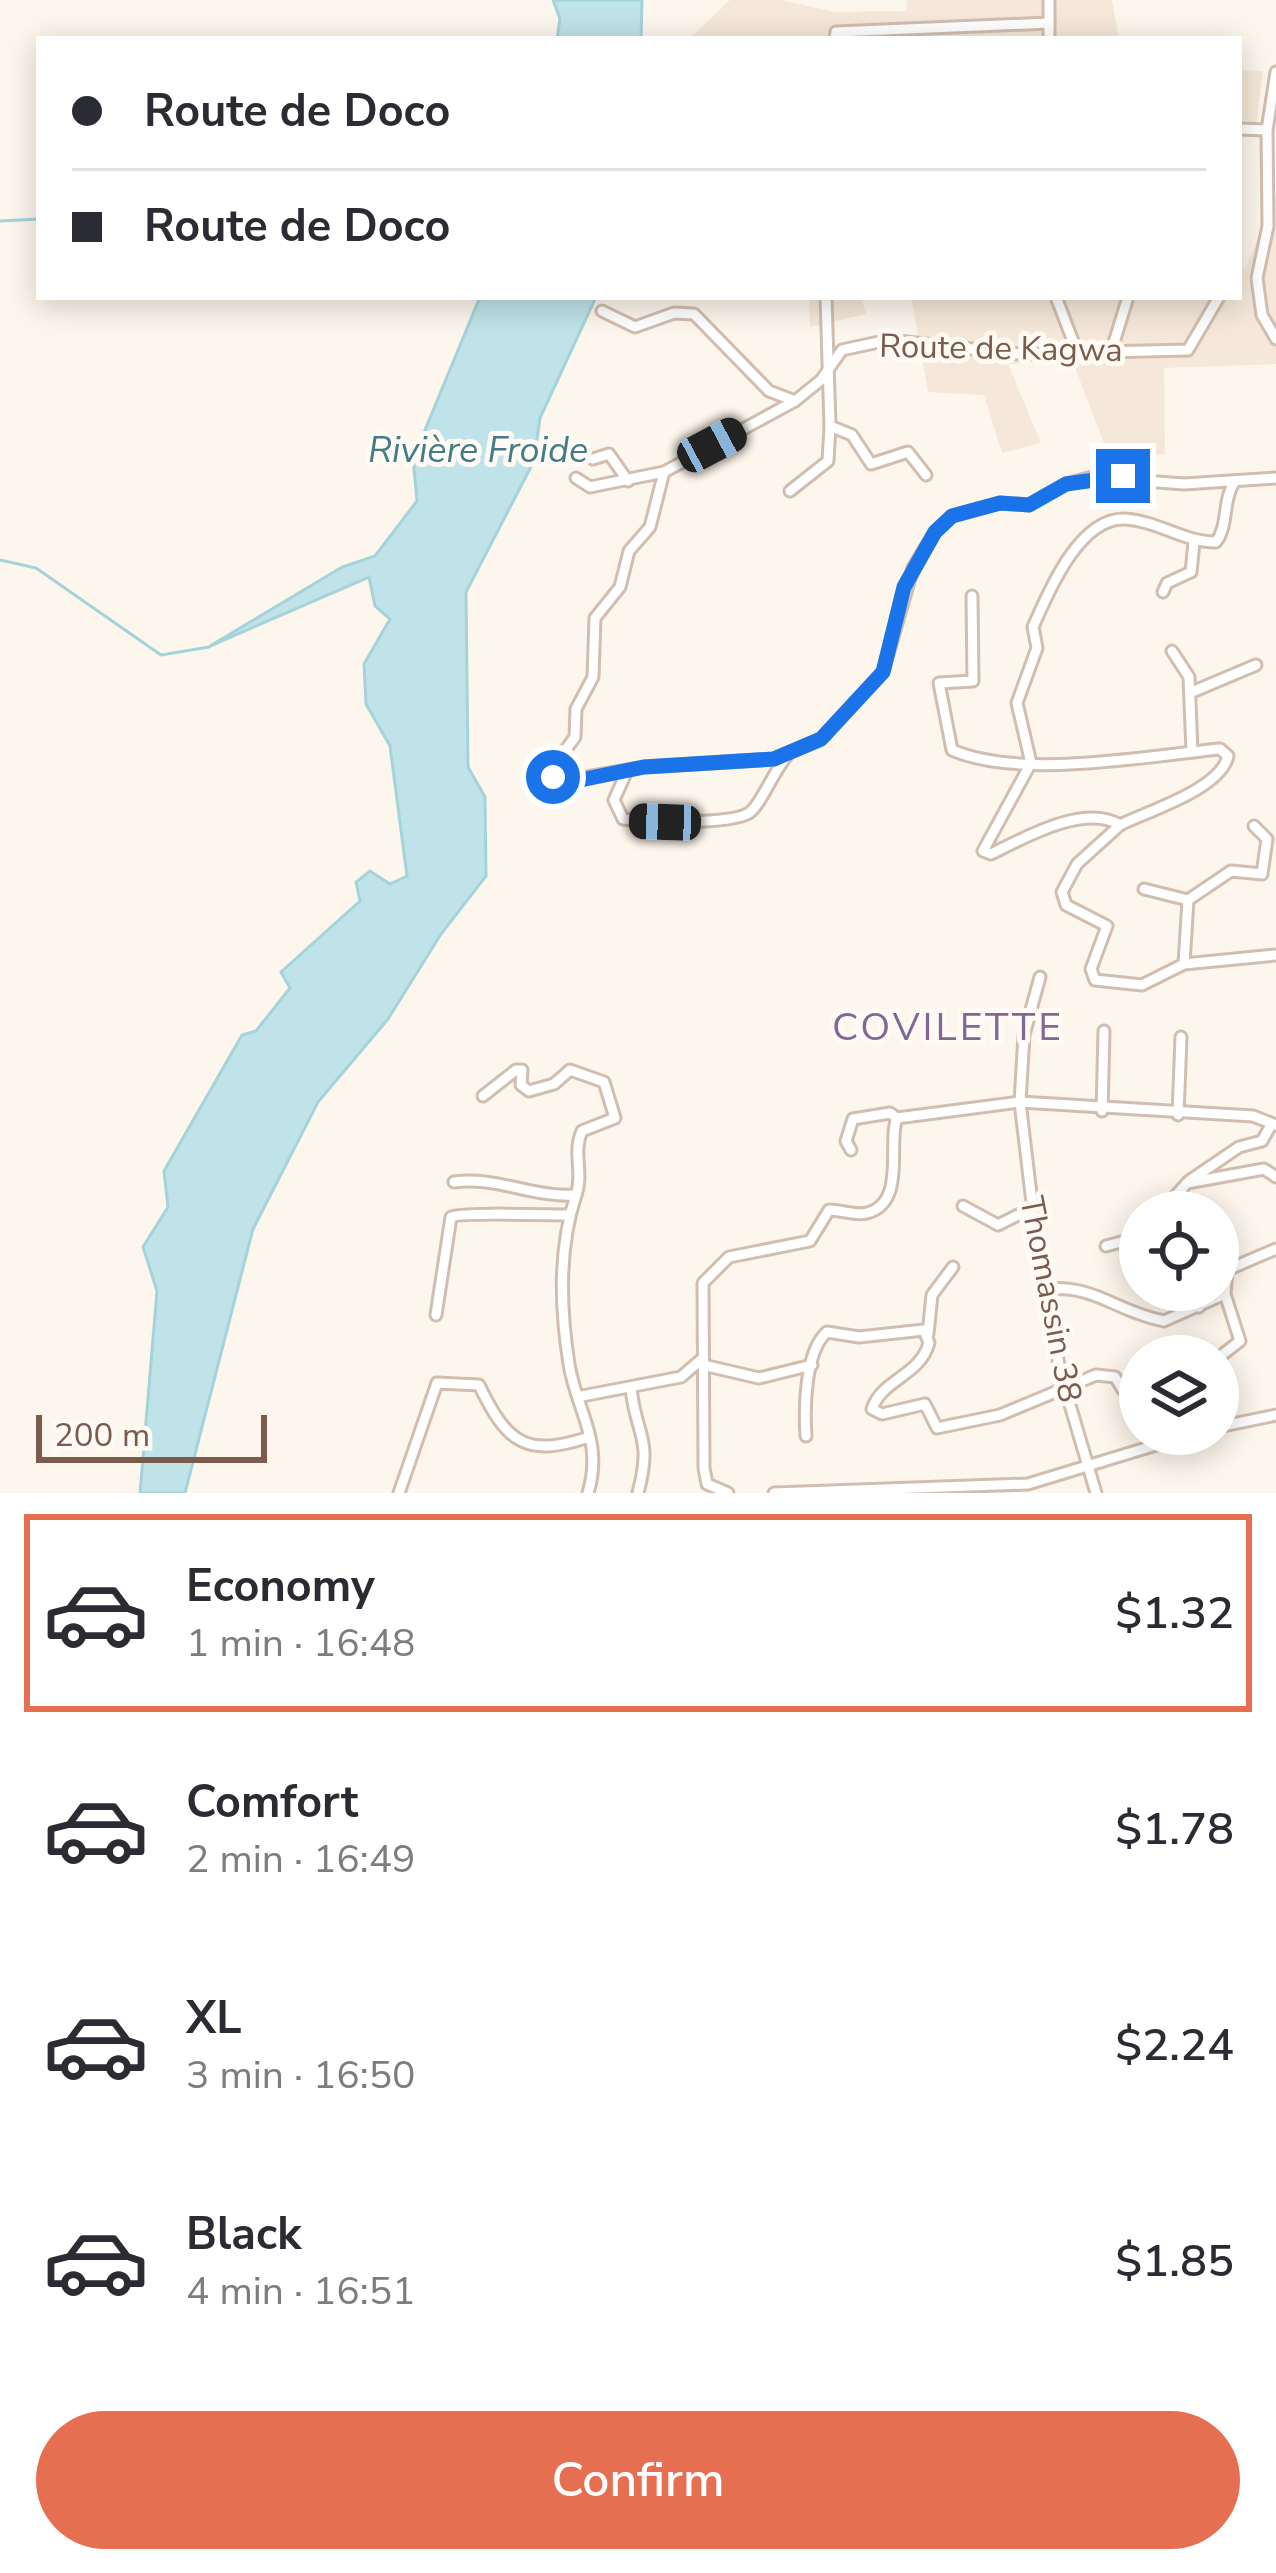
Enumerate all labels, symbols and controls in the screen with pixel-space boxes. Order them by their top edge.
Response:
text: Route de Doco [144,81,450,142]
text: Route de Doco [144,196,450,257]
street label: Route de Kagwa [879,324,1123,373]
car [672,412,752,478]
water label: Rivière Froide [368,426,588,475]
route end [1096,449,1150,503]
route start [526,750,580,804]
car [628,803,702,841]
district label: COVILETTE [832,1001,1064,1054]
map controls [1119,1191,1239,1455]
button: locate [1119,1191,1239,1311]
street label: Thomassin 38 [1009,1192,1093,1406]
button: layers [1119,1335,1239,1455]
scale bar [36,1409,267,1462]
text: 200 m [54,1413,150,1458]
text: Economy [186,1556,375,1617]
icon: car [42,1559,150,1667]
text: $1.32 [1115,1583,1234,1644]
text: 1 min · 16:48 [186,1617,415,1670]
text: Comfort [186,1772,358,1833]
icon: car [42,1775,150,1883]
text: $1.78 [1115,1799,1234,1860]
text: 2 min · 16:49 [186,1833,415,1886]
text: XL [186,1988,242,2049]
icon: car [42,1991,150,2099]
text: $2.24 [1115,2015,1234,2076]
text: 3 min · 16:50 [186,2049,415,2102]
text: Black [186,2204,301,2265]
icon: car [42,2207,150,2315]
text: $1.85 [1115,2231,1234,2292]
text: 4 min · 16:51 [186,2265,415,2318]
button: Confirm [36,2411,1240,2549]

